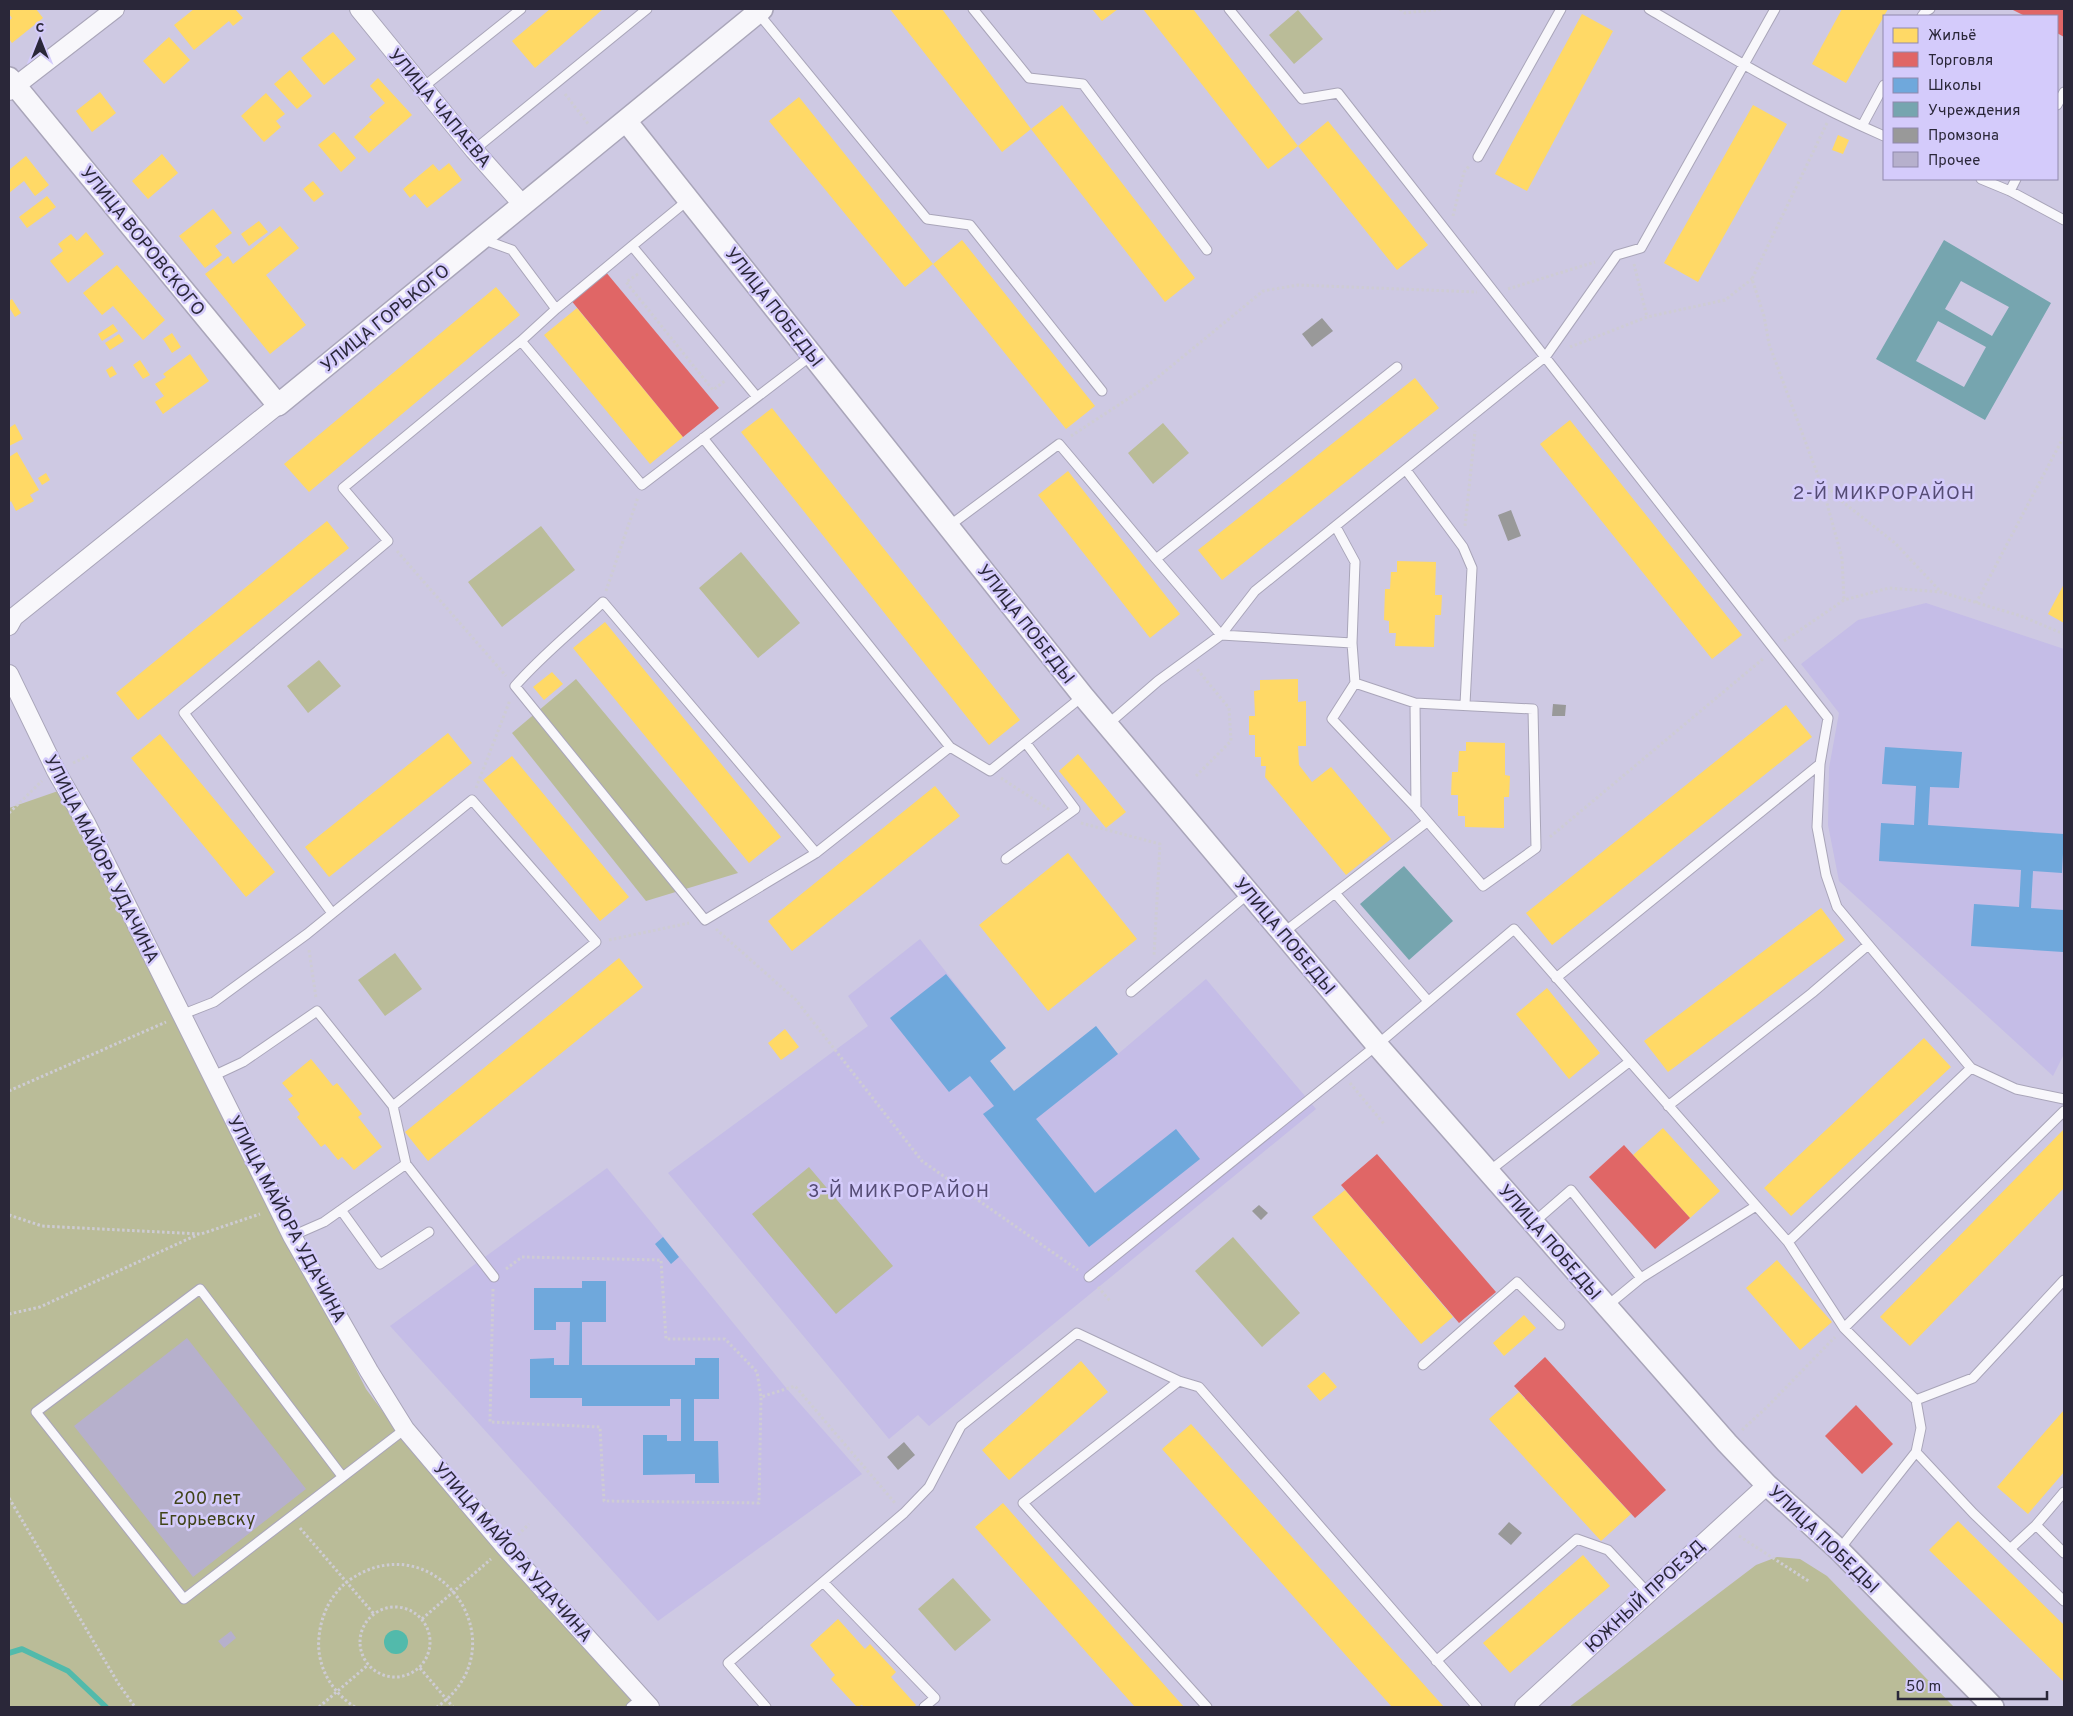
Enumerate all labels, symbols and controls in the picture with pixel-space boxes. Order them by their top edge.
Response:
north arrow [15,15,65,65]
legend [1883,15,2058,180]
text: С [36,20,45,37]
text: Жильё [1928,27,1976,46]
street label: УЛИЦА ЧАПАЕВА [382,45,495,173]
text: Торговля [1928,52,1993,71]
text: Школы [1928,77,1982,96]
text: Учреждения [1928,102,2020,121]
text: Промзона [1928,127,1999,146]
text: Прочее [1928,152,1980,171]
street label: УЛИЦА ВОРОВСКОГО [74,162,209,321]
street label: УЛИЦА ПОБЕДЫ [719,243,827,372]
street label: УЛИЦА ГОРЬКОГО [317,260,455,378]
district label: 2-Й МИКРОРАЙОН [1793,481,1975,506]
street label: УЛИЦА ПОБЕДЫ [971,560,1079,689]
street label: УЛИЦА МАЙОРА УДАЧИНА [38,751,165,968]
street label: УЛИЦА ПОБЕДЫ [1228,874,1340,1000]
street label: УЛИЦА МАЙОРА УДАЧИНА [221,1111,352,1327]
district label: 3-Й МИКРОРАЙОН [808,1179,990,1204]
street label: УЛИЦА ПОБЕДЫ [1492,1180,1605,1306]
street label: УЛИЦА МАЙОРА УДАЧИНА [427,1457,598,1648]
street label: УЛИЦА ПОБЕДЫ [1763,1481,1883,1599]
park label: 200 лет Егорьевску [158,1488,256,1532]
street label: ЮЖНЫЙ ПРОЕЗД [1580,1534,1711,1659]
scale bar [1898,1668,2047,1700]
text: 50 m [1906,1678,1941,1697]

